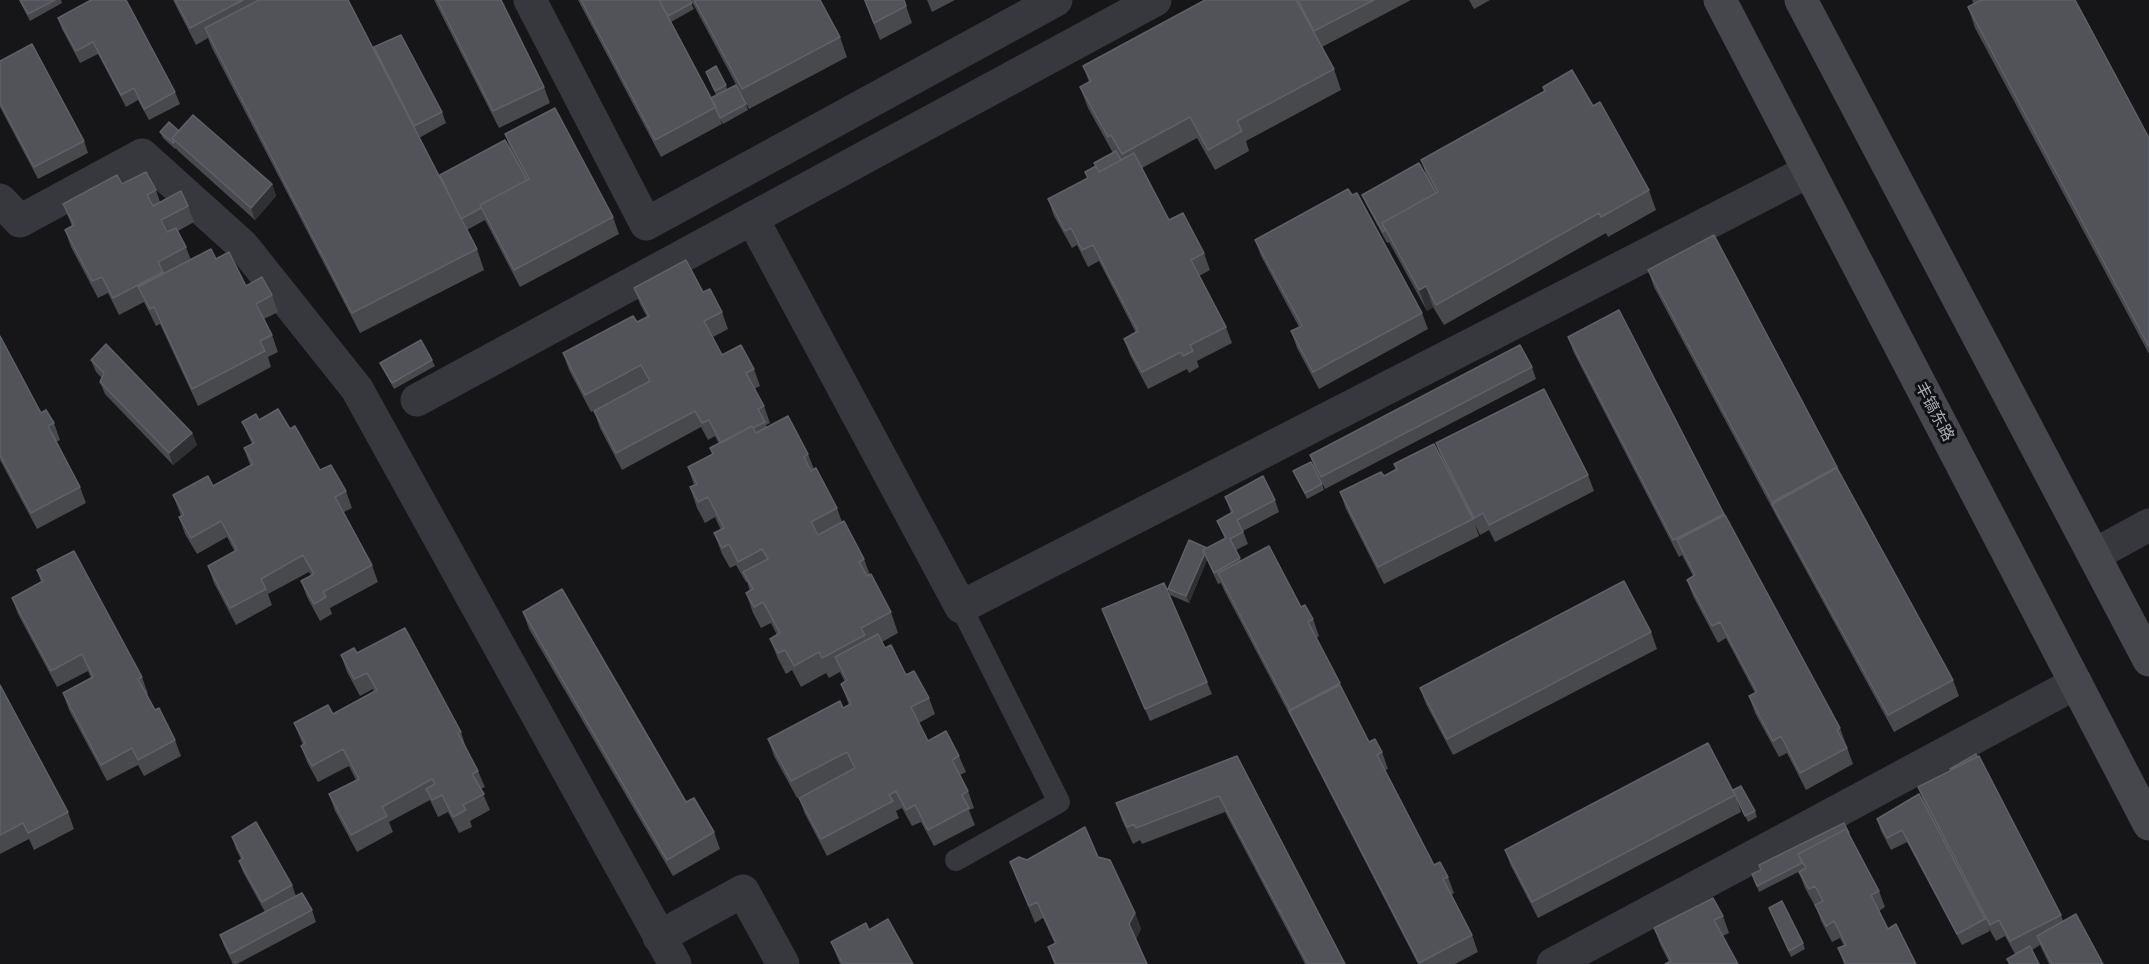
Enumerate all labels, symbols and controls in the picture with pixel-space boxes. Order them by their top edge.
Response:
street label: 丰镐东路 [1911,379,1957,445]

